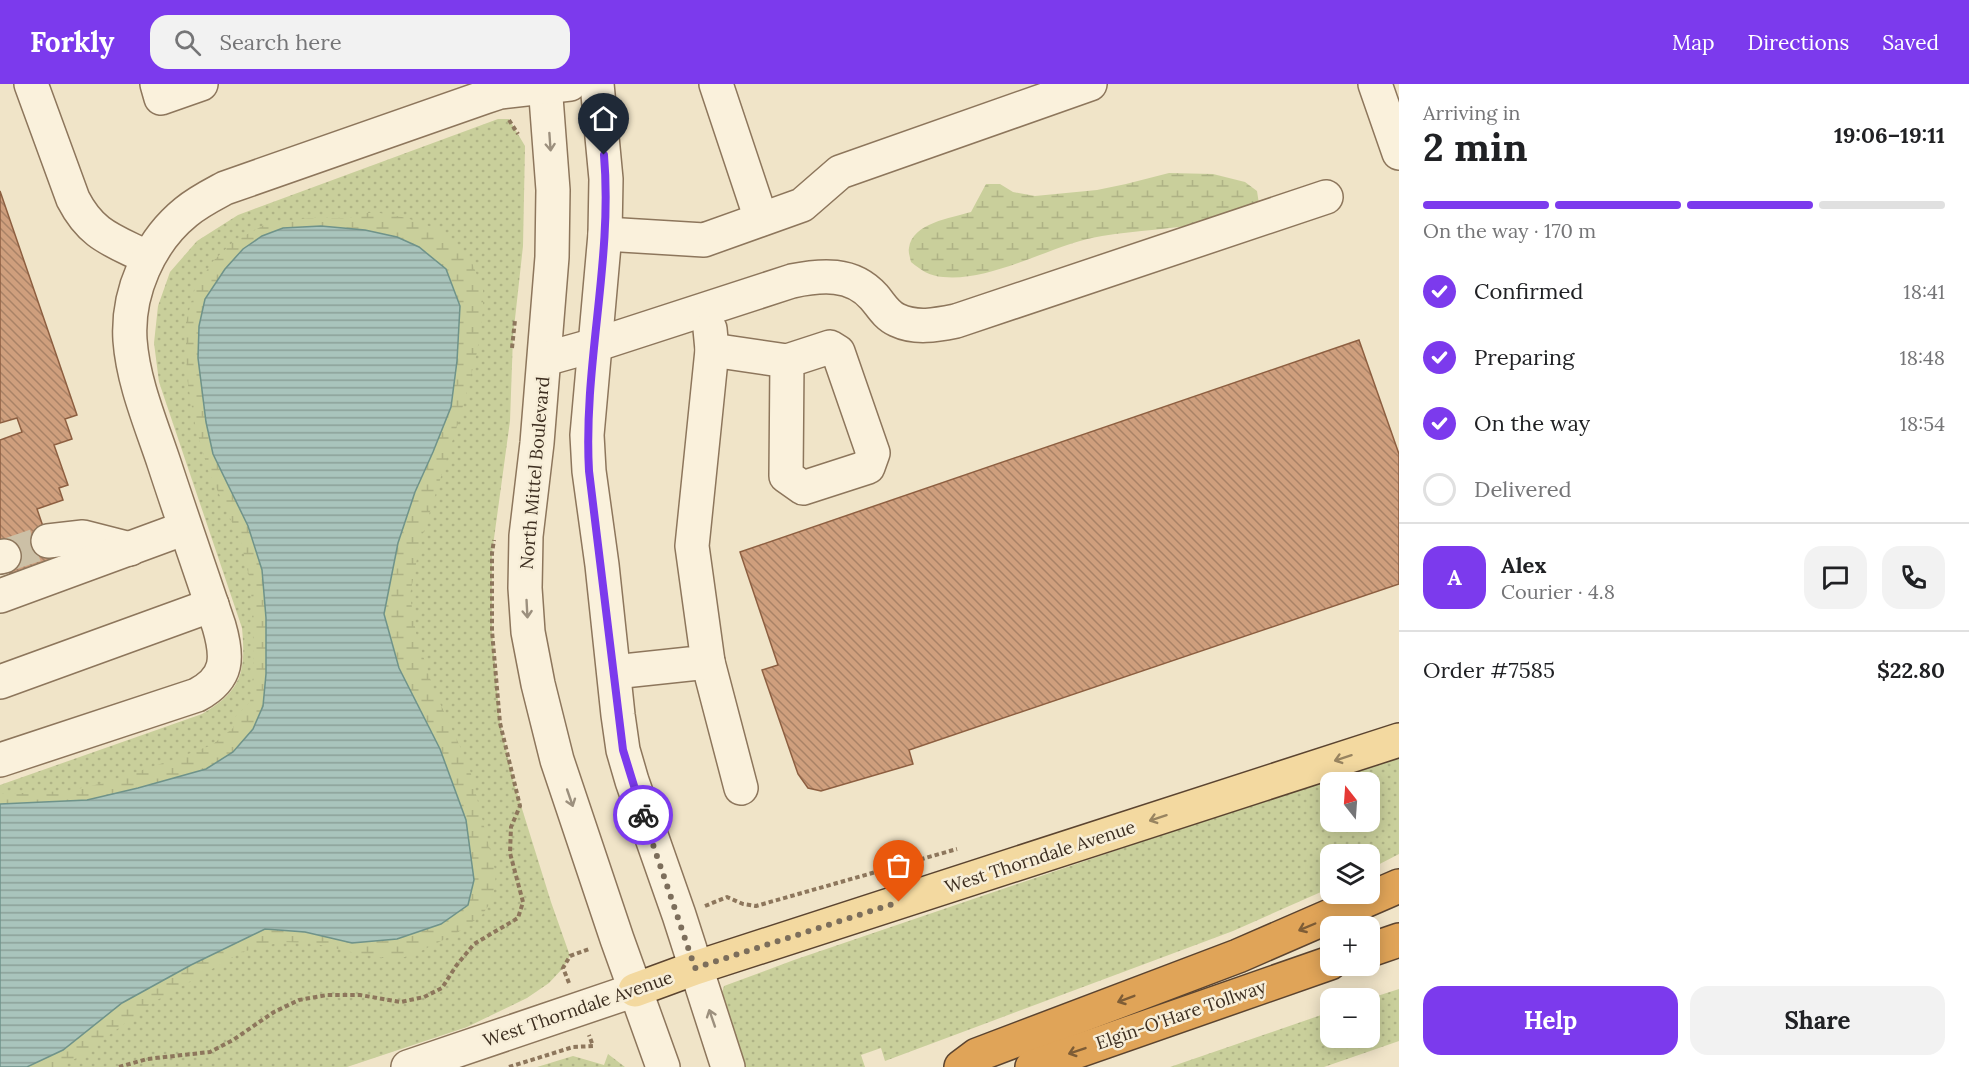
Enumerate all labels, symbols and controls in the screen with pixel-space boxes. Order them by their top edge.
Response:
search box [150,15,570,69]
text: Forkly [30,24,114,60]
icon: search [171,26,204,59]
text: Search here [219,28,342,56]
text: Map [1672,29,1715,56]
text: Directions [1748,29,1849,56]
text: Saved [1882,29,1939,56]
pin [578,93,629,155]
text: Arriving in [1423,100,1520,125]
icon: home [587,102,620,135]
text: 19:06–19:11 [1834,121,1945,149]
text: 2 min [1423,122,1528,172]
one-way arrow [545,132,556,152]
text: On the way · 170 m [1423,218,1596,243]
icon: check [1423,275,1456,308]
text: Confirmed [1474,277,1583,305]
text: 18:41 [1903,279,1945,304]
icon: check [1423,341,1456,374]
text: Preparing [1474,343,1574,371]
text: 18:48 [1899,345,1945,370]
street label: North Mittel Boulevard [515,375,554,570]
icon: check [1423,407,1456,440]
text: On the way [1474,409,1590,437]
text: 18:54 [1900,411,1945,436]
text: Delivered [1474,475,1572,503]
button: chat [1804,546,1867,609]
button: phone [1882,546,1945,609]
text: Alex [1501,551,1546,579]
text: A [1447,563,1462,591]
text: Courier · 4.8 [1501,579,1615,604]
one-way arrow [521,598,532,618]
text: Order #7585 [1423,656,1555,684]
text: $22.80 [1877,656,1945,684]
one-way arrow [1334,753,1353,764]
north arrow [1320,772,1380,832]
map controls [1320,772,1380,1048]
courier [613,785,673,845]
one-way arrow [565,788,576,807]
icon: bike [627,799,660,832]
one-way arrow [1149,813,1168,824]
street label: West Thorndale Avenue [942,815,1138,898]
pin [873,840,924,902]
button: layers [1320,844,1380,904]
icon: bag [882,849,915,882]
button: + [1320,916,1380,976]
one-way arrow [1298,922,1317,933]
street label: West Thorndale Avenue [480,965,676,1052]
street label: Elgin-O'Hare Tollway [1093,974,1269,1054]
button: Help [1423,986,1678,1055]
button: Share [1690,986,1945,1055]
button: − [1320,988,1380,1048]
one-way arrow [1117,994,1136,1005]
one-way arrow [705,1009,716,1028]
one-way arrow [1068,1047,1087,1058]

